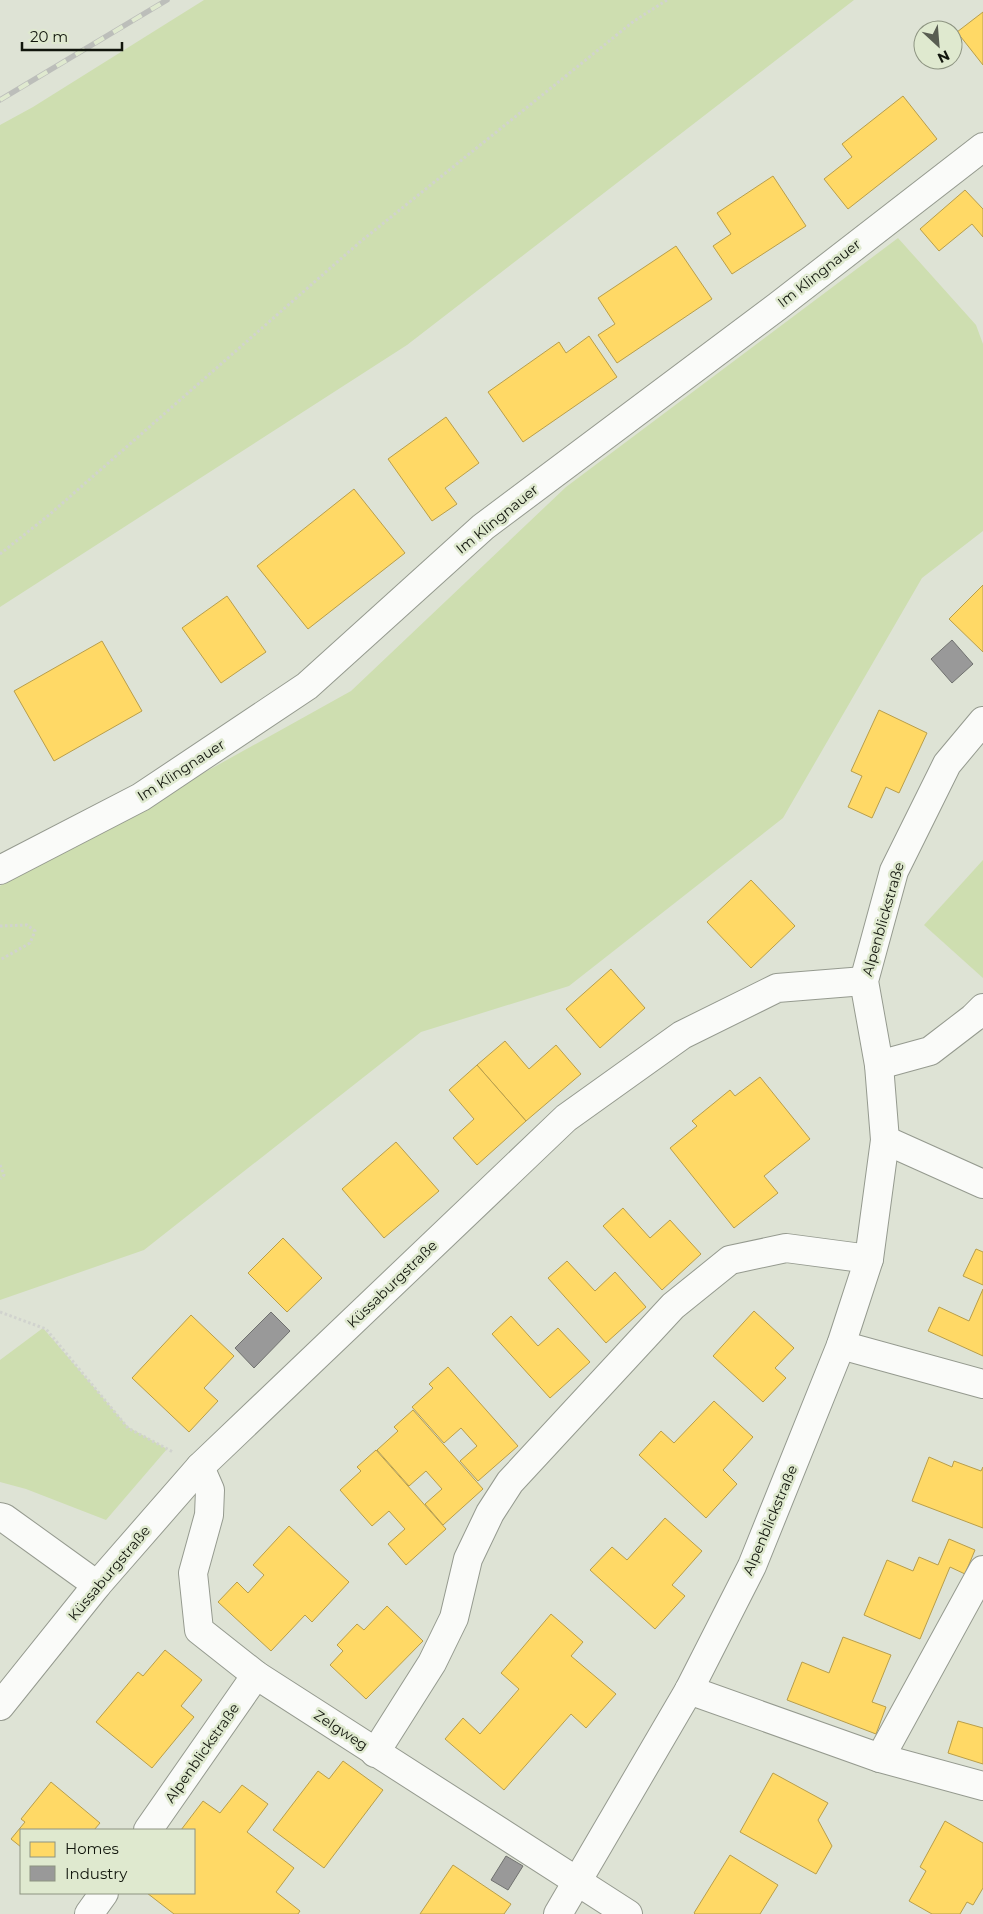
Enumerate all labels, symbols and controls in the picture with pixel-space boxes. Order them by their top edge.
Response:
scale bar [22,20,122,52]
north arrow [913,20,963,70]
text: 20 m [30,27,68,46]
text: N [935,46,953,67]
street label: Im Klingnauer [774,235,864,311]
street label: Im Klingnauer [452,480,542,558]
street label: Im Klingnauer [134,735,228,805]
street label: Alpenblickstraße [858,860,908,978]
street label: Küssaburgstraße [343,1236,441,1332]
street label: Alpenblickstraße [739,1462,801,1578]
street label: Küssaburgstraße [64,1522,154,1624]
street label: Alpenblickstraße [161,1700,243,1806]
street label: Zelgweg [311,1706,371,1754]
legend [20,1829,195,1894]
text: Homes [65,1839,119,1858]
text: Industry [65,1864,128,1883]

